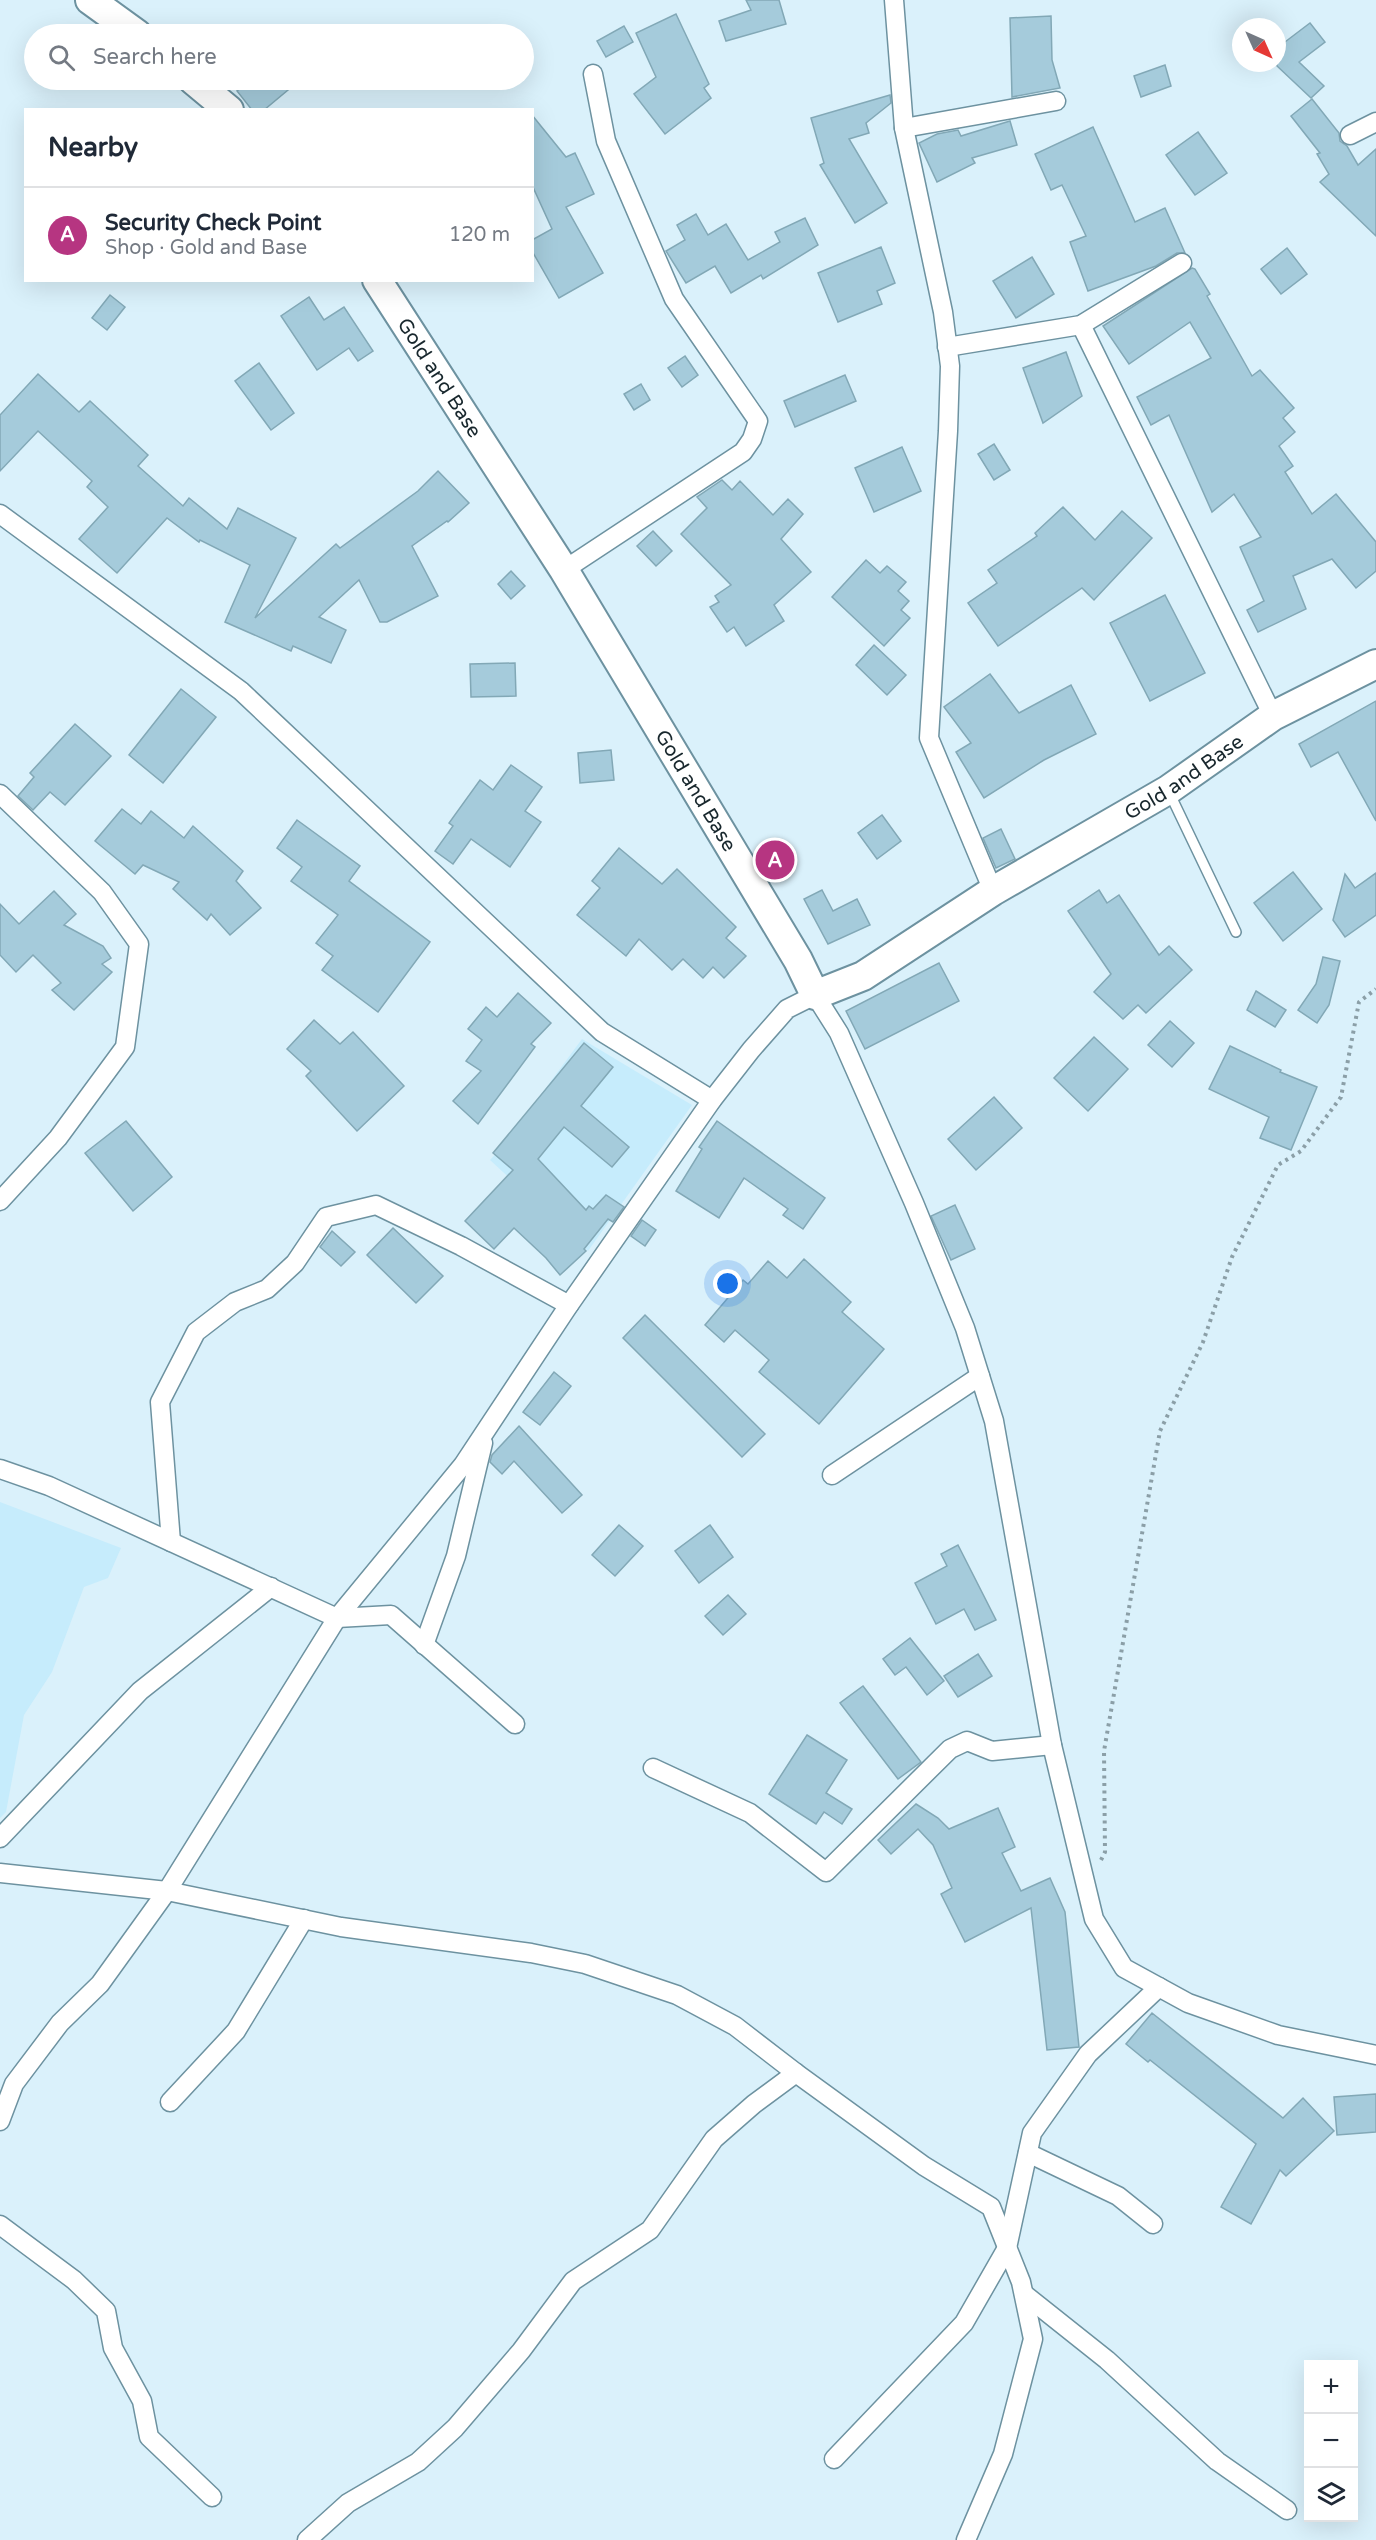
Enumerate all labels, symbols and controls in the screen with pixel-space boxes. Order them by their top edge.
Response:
north arrow [1232,18,1286,72]
search box [24,24,534,90]
icon: search [45,41,78,74]
text: Search here [93,44,217,70]
text: Nearby [48,132,138,163]
text: Security Check Point [105,210,321,236]
text: A [60,223,75,247]
text: 120 m [449,223,510,247]
text: Shop · Gold and Base [105,236,307,260]
street label: Gold and Base [392,314,486,442]
street label: Gold and Base [650,726,741,856]
street label: Gold and Base [1120,730,1248,826]
pin: A [756,838,794,882]
your location [713,1269,742,1298]
map controls [1304,2360,1358,2522]
button: + [1304,2360,1358,2414]
button: − [1304,2414,1358,2468]
button: layers [1304,2468,1358,2522]

